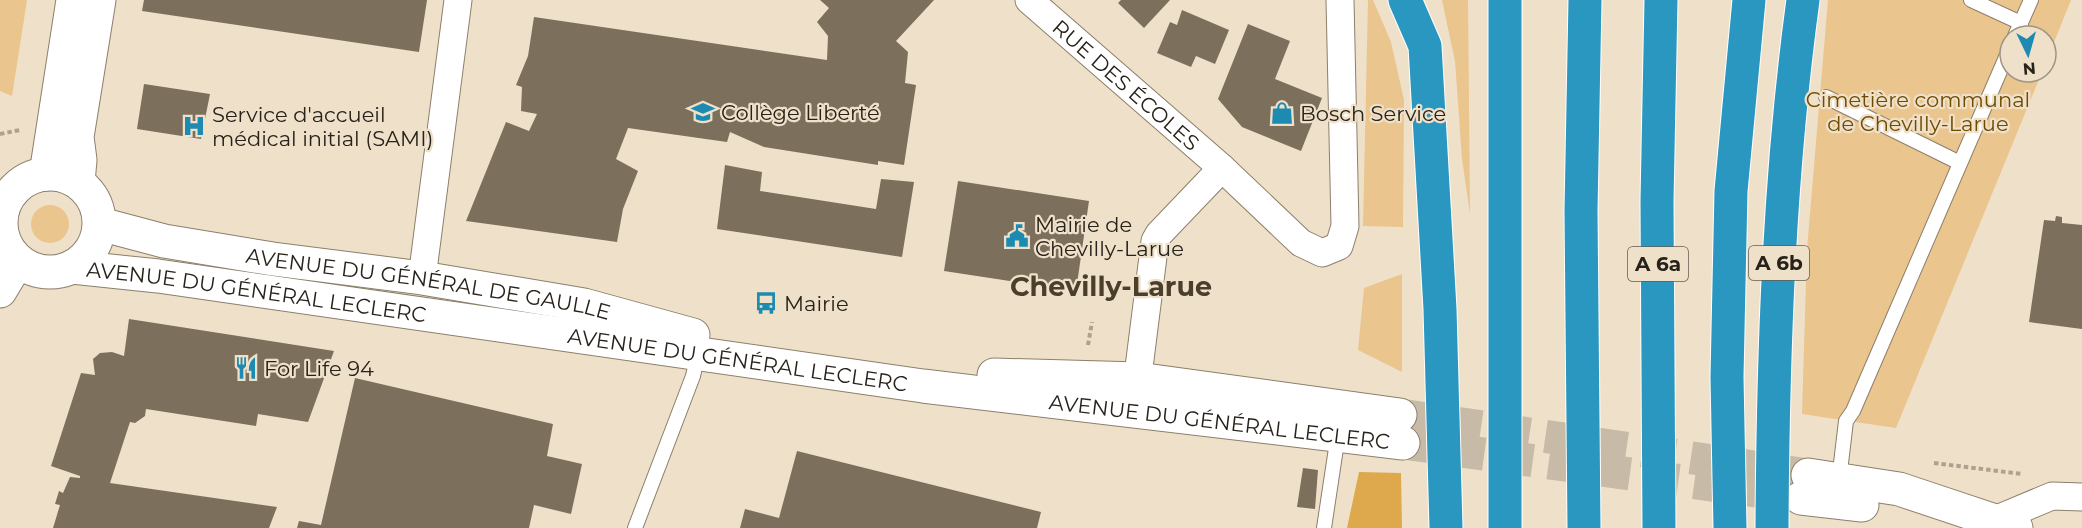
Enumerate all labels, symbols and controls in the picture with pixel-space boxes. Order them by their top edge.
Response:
street label: RUE DES ÉCOLES [1048,14,1205,155]
north arrow [1998,24,2058,84]
text: N [2022,58,2037,78]
park label: Cimetière communal de Chevilly-Larue [1806,87,2030,136]
school or university icon: Collège Liberté [690,99,716,125]
place label: Collège Liberté [721,100,880,125]
shop icon: Bosch Service [1269,100,1295,126]
place label: Bosch Service [1300,101,1446,126]
place label: Service d'accueil médical initial (SAMI) [212,102,433,151]
hospital icon: Service d'accueil médical initial (SAMI) [181,113,207,139]
place label: Mairie de Chevilly-Larue [1035,212,1184,261]
public building icon: Mairie de Chevilly-Larue [1004,223,1030,249]
street label: AVENUE DU GÉNÉRAL DE GAULLE [244,242,613,324]
road number: A 6b [1749,246,1809,280]
road number: A 6a [1628,247,1688,281]
street label: AVENUE DU GÉNÉRAL LECLERC [85,256,428,327]
district label: Chevilly-Larue [1010,270,1212,303]
bus stop icon: Mairie [753,290,779,316]
place label: Mairie [784,291,849,316]
street label: AVENUE DU GÉNÉRAL LECLERC [566,323,909,396]
restaurant icon: For Life 94 [233,355,259,381]
place label: For Life 94 [264,356,374,381]
street label: AVENUE DU GÉNÉRAL LECLERC [1048,389,1391,454]

